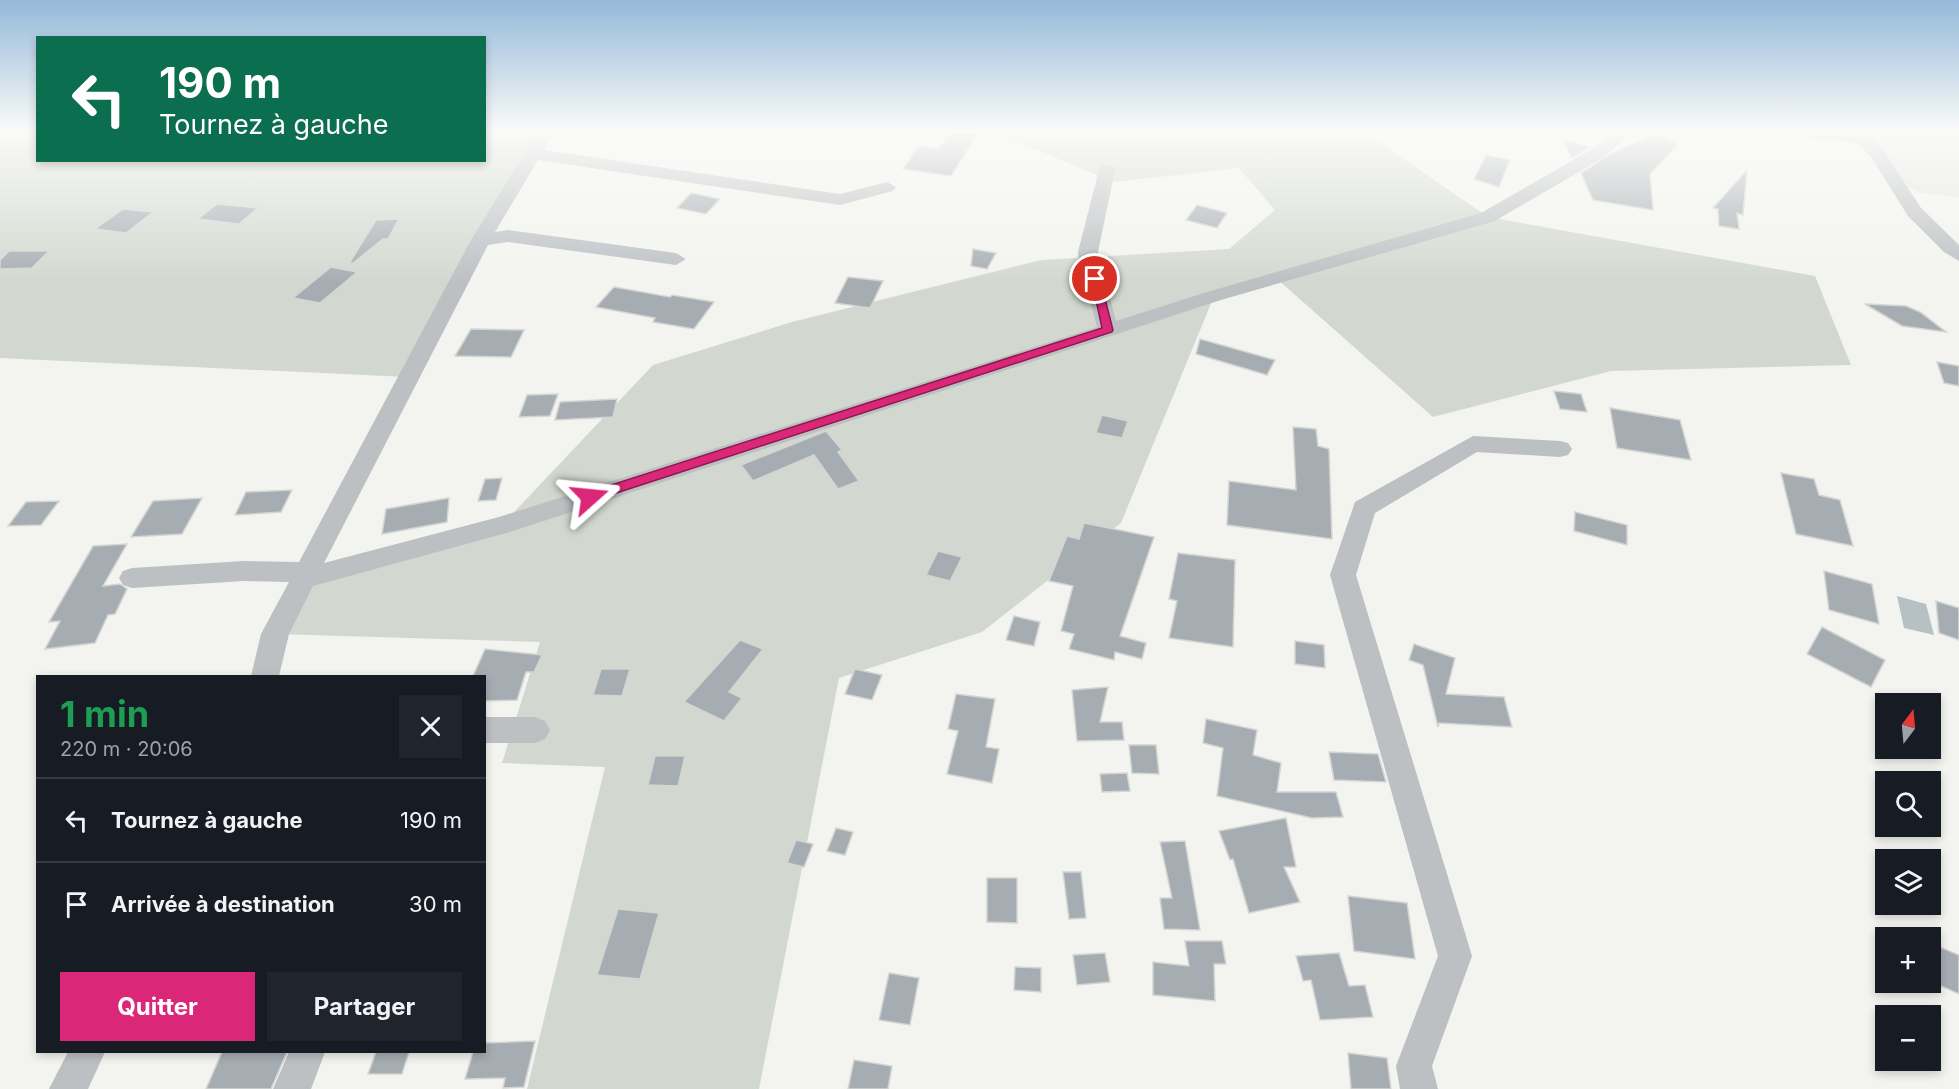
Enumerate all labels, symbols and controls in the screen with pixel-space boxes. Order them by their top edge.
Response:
text: 190 m [159,57,281,108]
icon: left [60,60,138,138]
text: Tournez à gauche [159,108,388,141]
pin [1069,253,1120,304]
icon: arrive [1078,262,1111,295]
position arrow [558,465,622,529]
text: 1 min [60,692,149,736]
north arrow [1875,693,1941,759]
map controls [1875,693,1941,1071]
button: close [399,695,462,758]
text: 220 m · 20:06 [60,737,193,761]
button: search [1875,771,1941,837]
icon: left [60,804,93,837]
text: Tournez à gauche [111,807,303,833]
text: 190 m [400,807,462,833]
button: layers [1875,849,1941,915]
icon: arrive [60,888,93,921]
text: Arrivée à destination [111,891,335,917]
text: 30 m [409,891,462,917]
button: + [1875,927,1941,993]
button: Quitter [60,972,255,1041]
button: Partager [267,972,462,1041]
button: − [1875,1005,1941,1071]

